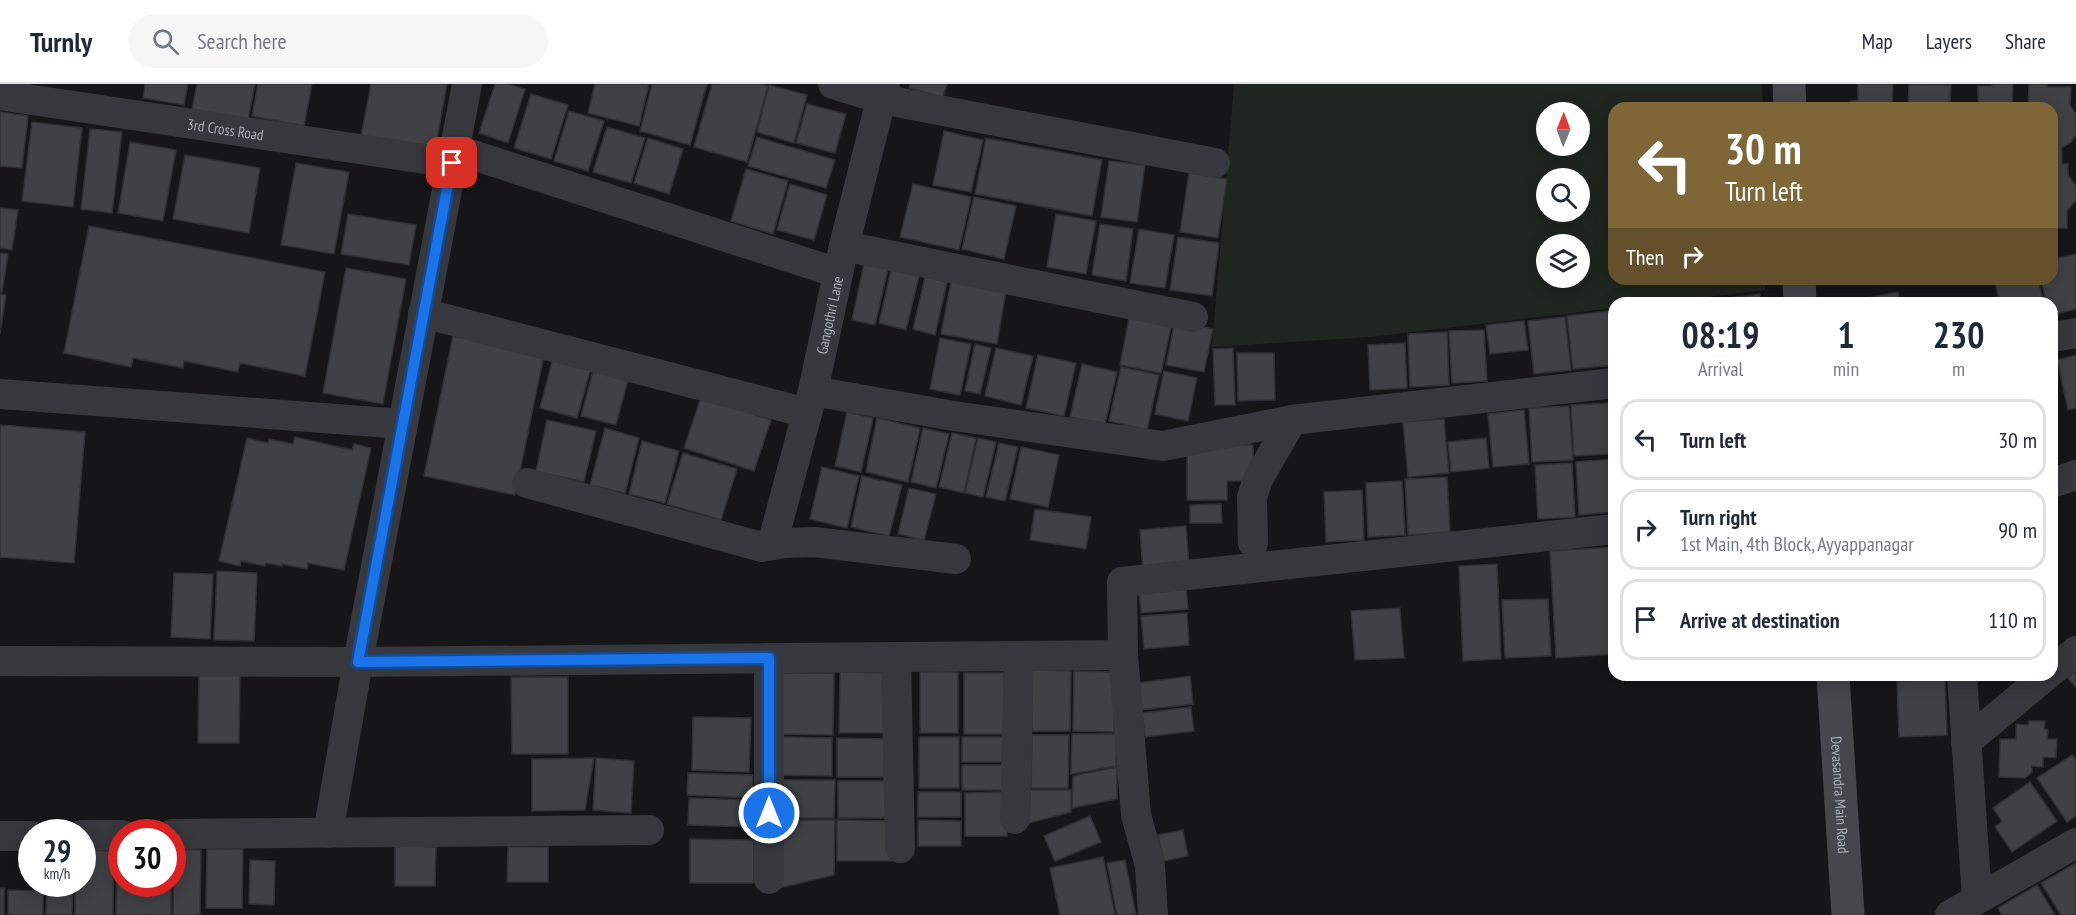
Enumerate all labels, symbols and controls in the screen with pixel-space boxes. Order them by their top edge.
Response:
search box [128,14,548,68]
text: Turnly [30,23,92,60]
icon: search [149,25,182,58]
text: Search here [197,27,287,55]
text: Map [1862,28,1893,55]
text: Layers [1926,28,1972,55]
text: Share [2005,28,2046,55]
north arrow [1536,102,1590,156]
map controls [1536,102,1590,288]
street label: 3rd Cross Road [186,114,265,144]
text: 30 m [1725,121,1802,176]
icon: left [1626,126,1704,204]
pin [426,137,477,188]
icon: arrive [435,146,468,179]
button: search [1536,168,1590,222]
text: Turn left [1725,174,1803,208]
button: layers [1536,234,1590,288]
icon: right [1676,240,1709,273]
text: Then [1626,243,1664,271]
street label: Gangothri Lane [812,274,847,356]
text: 08:19 [1682,311,1759,358]
text: 1 [1837,311,1855,358]
text: 230 [1933,311,1984,358]
text: Arrival [1698,356,1743,382]
text: min [1833,356,1859,382]
text: m [1952,356,1965,382]
icon: left [1629,423,1662,456]
text: Turn left [1680,426,1746,454]
text: 30 m [1998,426,2037,454]
text: Turn right [1680,503,1757,531]
icon: right [1629,513,1662,546]
text: 90 m [1998,516,2037,544]
text: 1st Main, 4th Block, Ayyappanagar [1680,531,1914,557]
icon: arrive [1629,603,1662,636]
text: Arrive at destination [1680,606,1840,634]
text: 110 m [1988,606,2037,634]
street label: Devasandra Main Road [1827,736,1854,854]
position arrow [737,781,801,845]
speed limit sign: 30 [108,819,186,897]
text: 29 [43,831,71,870]
text: km/h [44,864,70,883]

